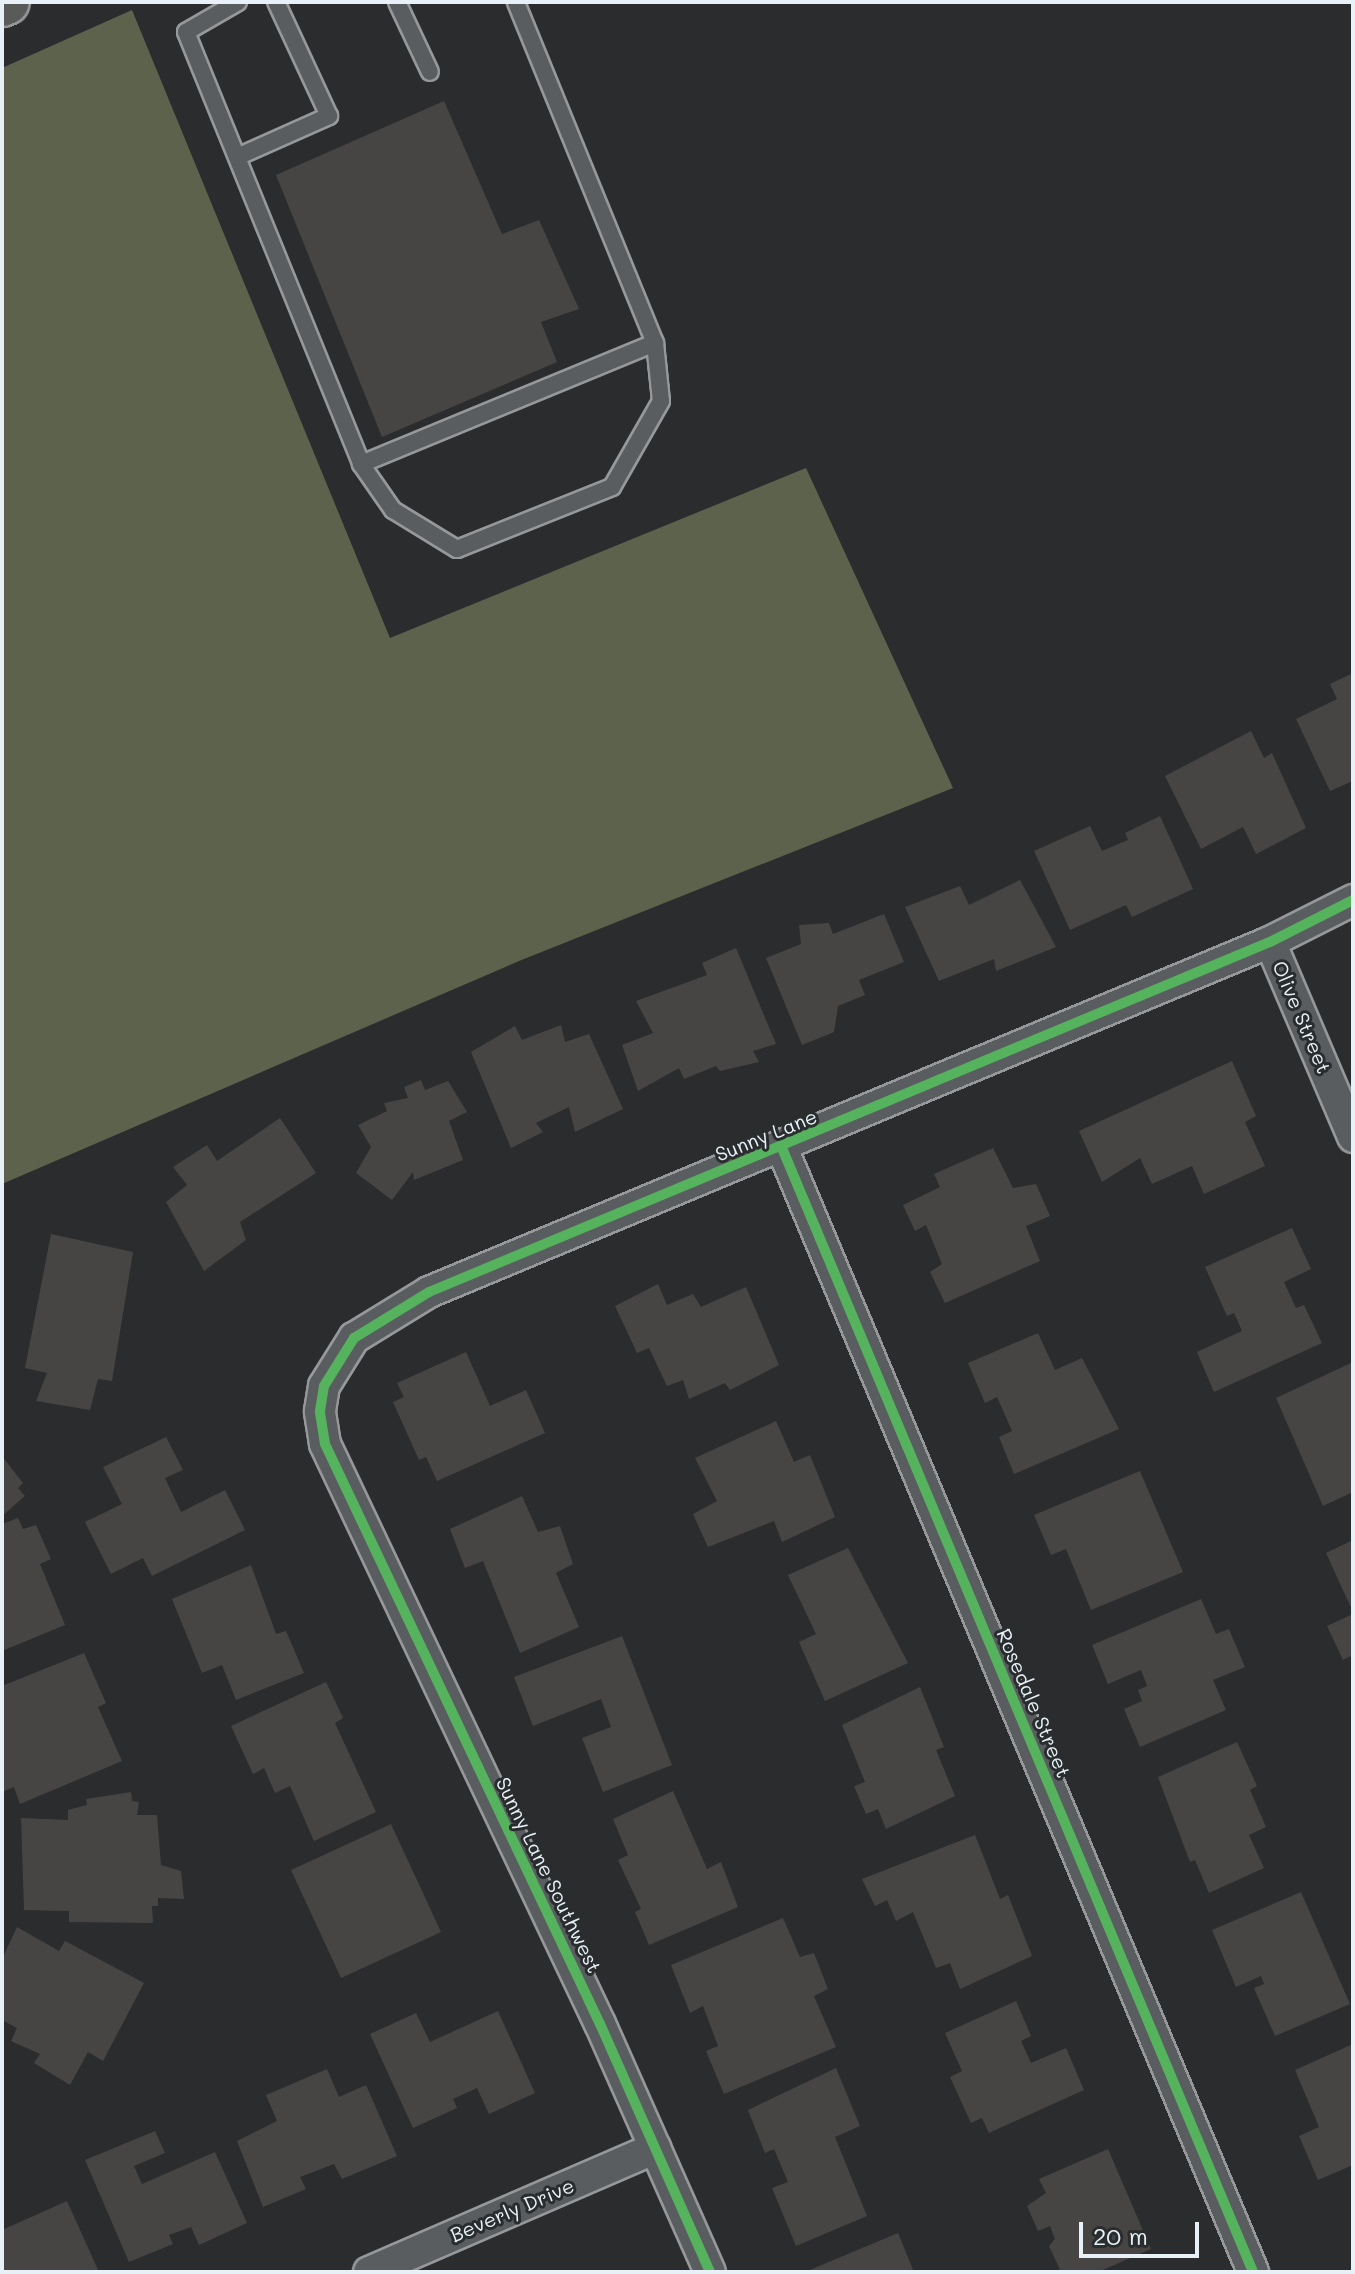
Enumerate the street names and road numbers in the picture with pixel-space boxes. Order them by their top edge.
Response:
street label: Olive Street [1268,957,1336,1077]
street label: Sunny Lane [712,1104,820,1166]
street label: Rosedale Street [992,1625,1076,1781]
street label: Sunny Lane Southwest [491,1773,607,1977]
street label: Beverly Drive [446,2173,578,2247]

